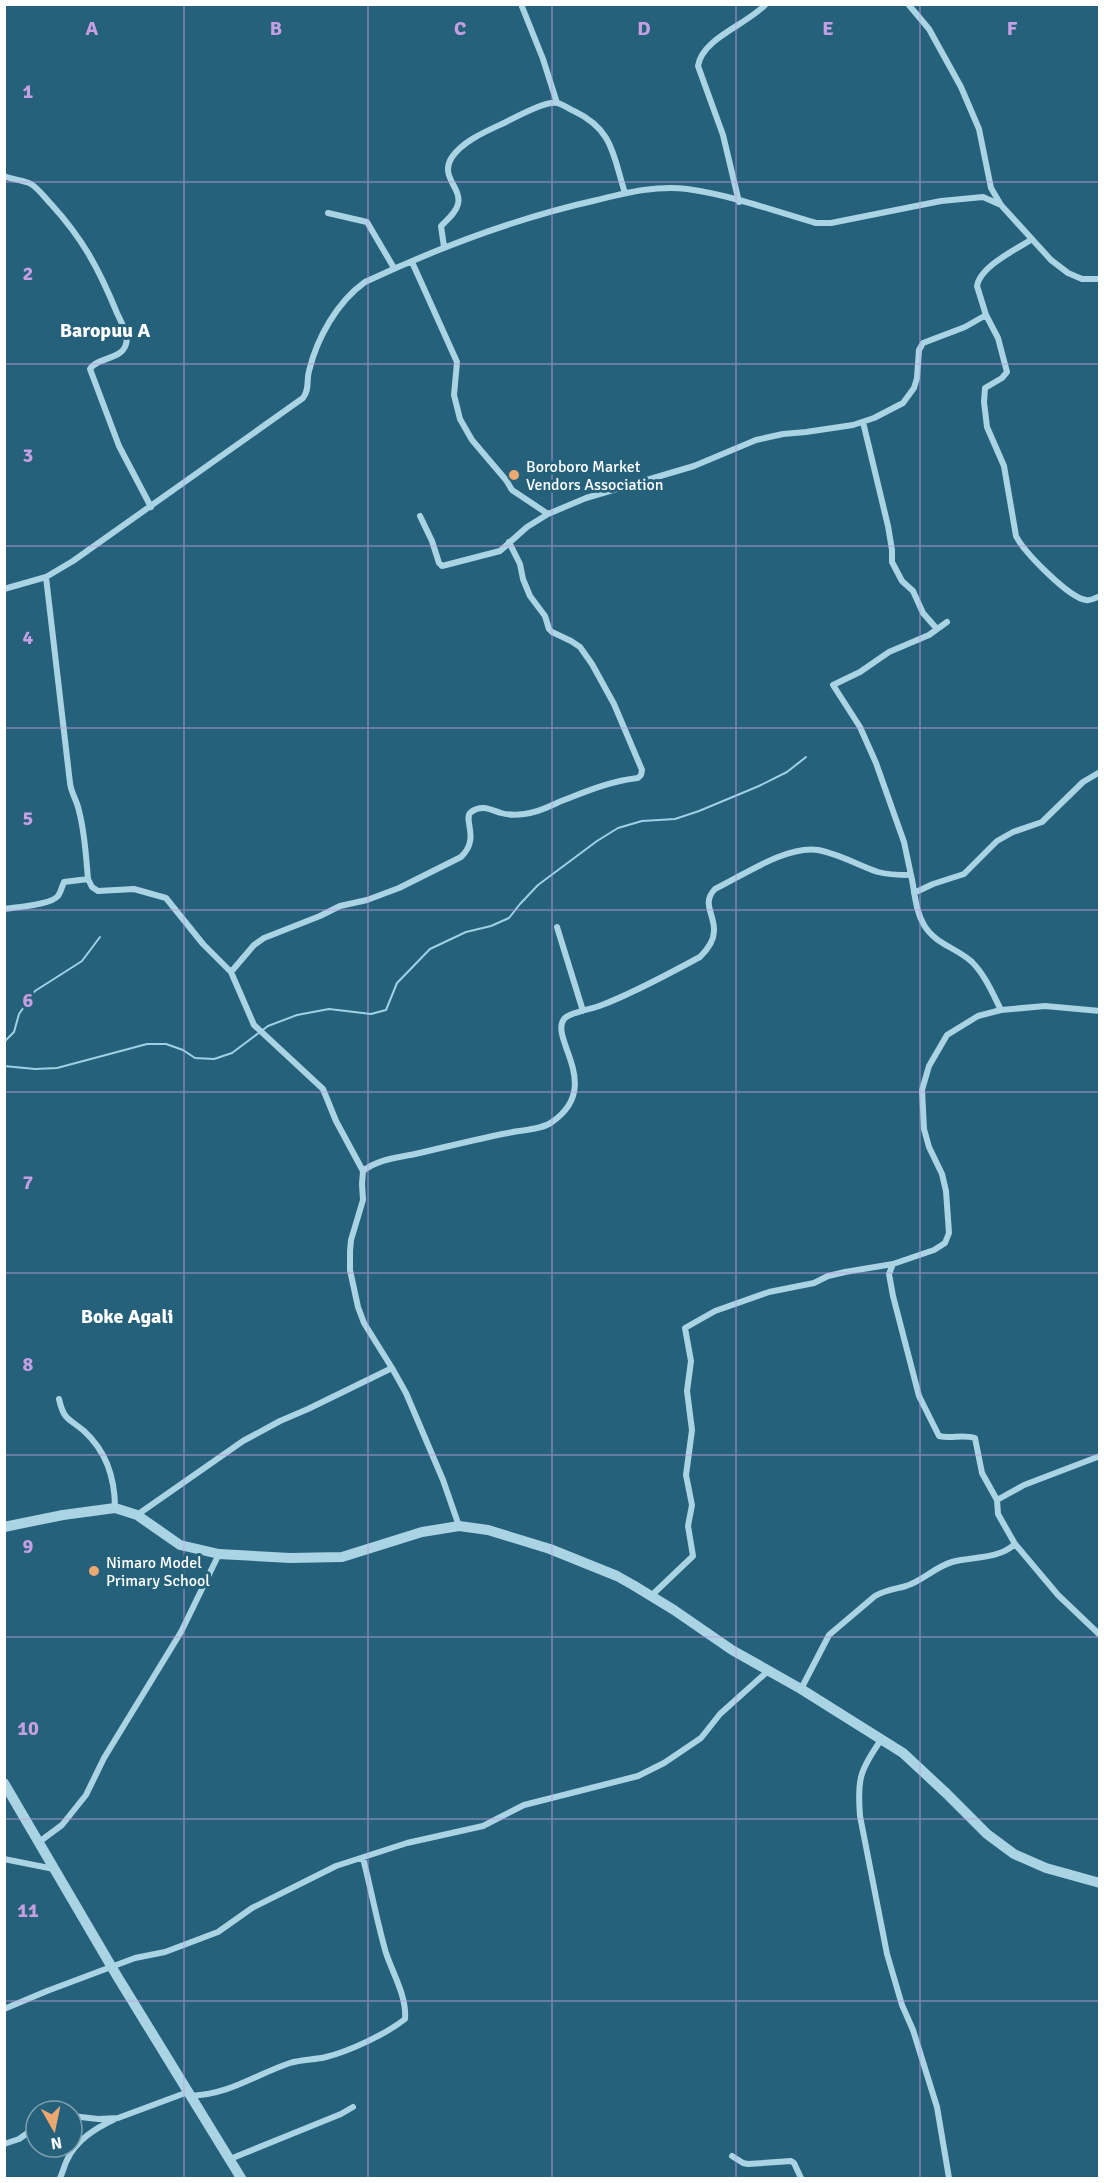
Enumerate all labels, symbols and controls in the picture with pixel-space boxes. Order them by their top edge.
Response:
text: A [86,16,99,41]
text: B [270,16,282,41]
text: C [454,16,466,41]
text: D [637,16,651,41]
text: E [822,16,834,41]
text: F [1007,16,1018,41]
text: 1 [23,79,34,104]
text: 2 [23,261,33,286]
district label: Baropuu A [60,318,150,343]
text: 3 [23,443,33,468]
place label: Boroboro Market Vendors Association [526,457,664,495]
marker: Boroboro Market Vendors Association [507,468,521,482]
text: 4 [23,625,34,650]
text: 5 [23,806,33,831]
text: 6 [23,988,34,1013]
text: 7 [23,1170,34,1195]
district label: Boke Agali [81,1304,173,1329]
text: 8 [23,1352,34,1377]
text: 9 [23,1534,34,1559]
place label: Nimaro Model Primary School [106,1553,210,1591]
marker: Nimaro Model Primary School [87,1564,101,1578]
text: 10 [17,1716,39,1741]
text: 11 [17,1898,39,1923]
north arrow [24,2099,84,2159]
text: N [49,2132,63,2154]

